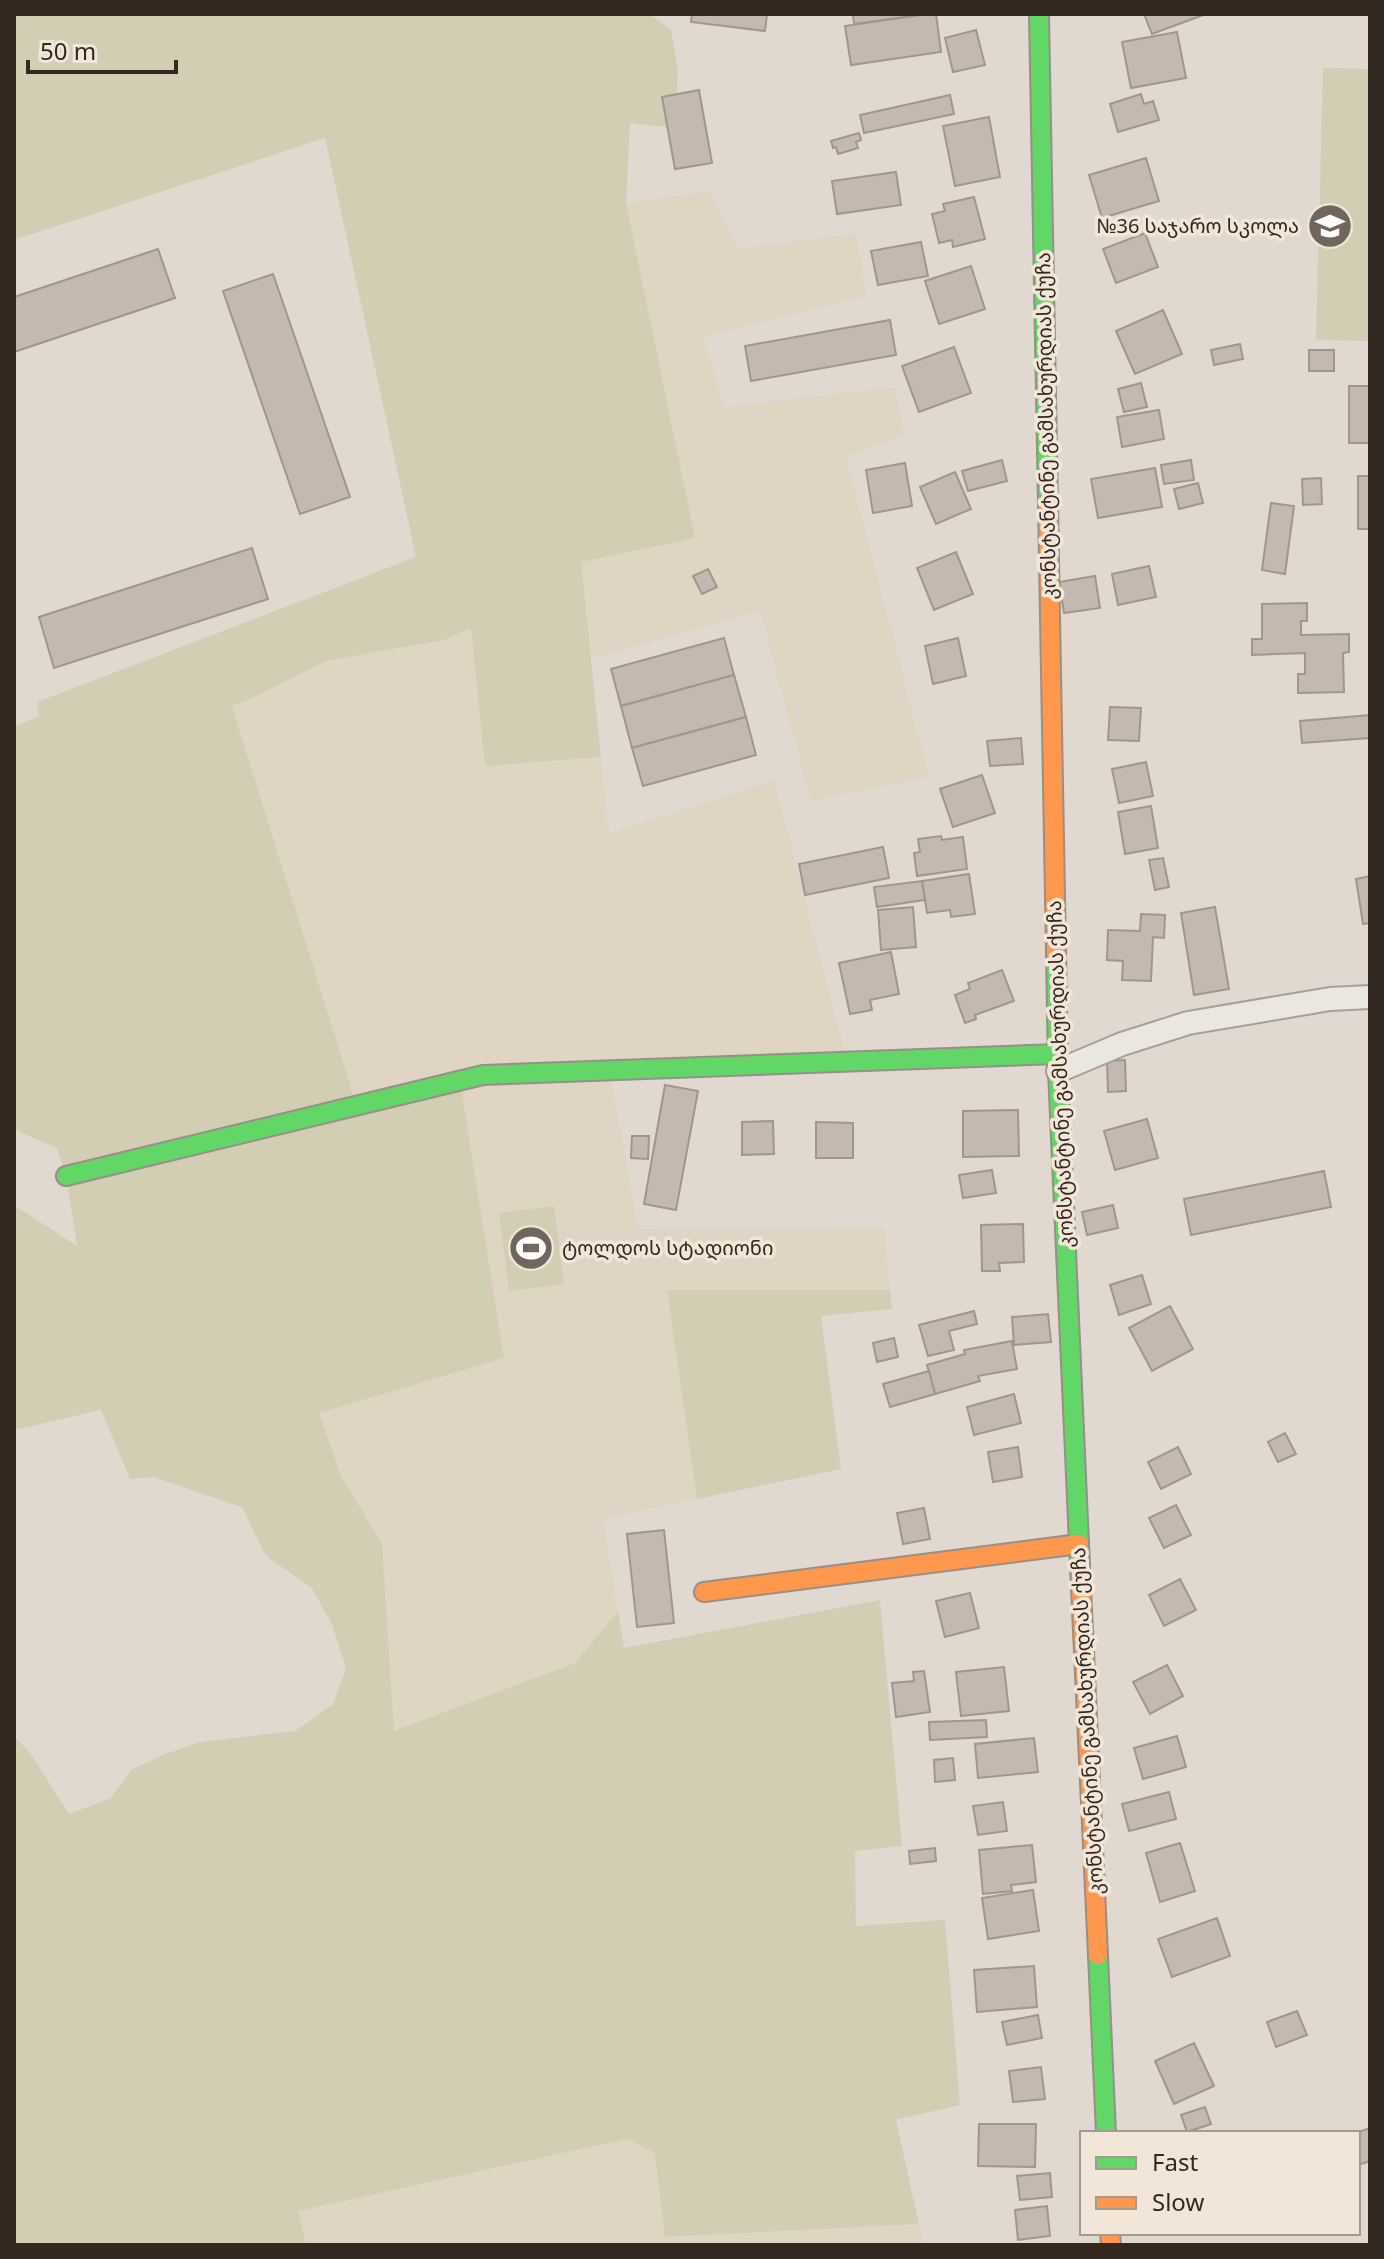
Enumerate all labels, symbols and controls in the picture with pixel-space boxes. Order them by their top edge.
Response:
scale bar [28,24,176,74]
text: 50 m [40,34,96,67]
school or university icon: №36 საჯარო სკოლა [1306,202,1354,250]
place label: №36 საჯარო სკოლა [1096,212,1299,239]
street label: კონსტანტინე გამსახურდიას ქუჩა [1029,252,1062,600]
street label: კონსტანტინე გამსახურდიას ქუჩა [1040,900,1079,1248]
sports icon: ტოლდოს სტადიონი [507,1224,555,1272]
place label: ტოლდოს სტადიონი [562,1234,773,1261]
street label: კონსტანტინე გამსახურდიას ქუჩა [1064,1547,1109,1895]
legend [1080,2131,1360,2235]
text: Fast [1152,2145,1198,2178]
text: Slow [1152,2185,1204,2218]

